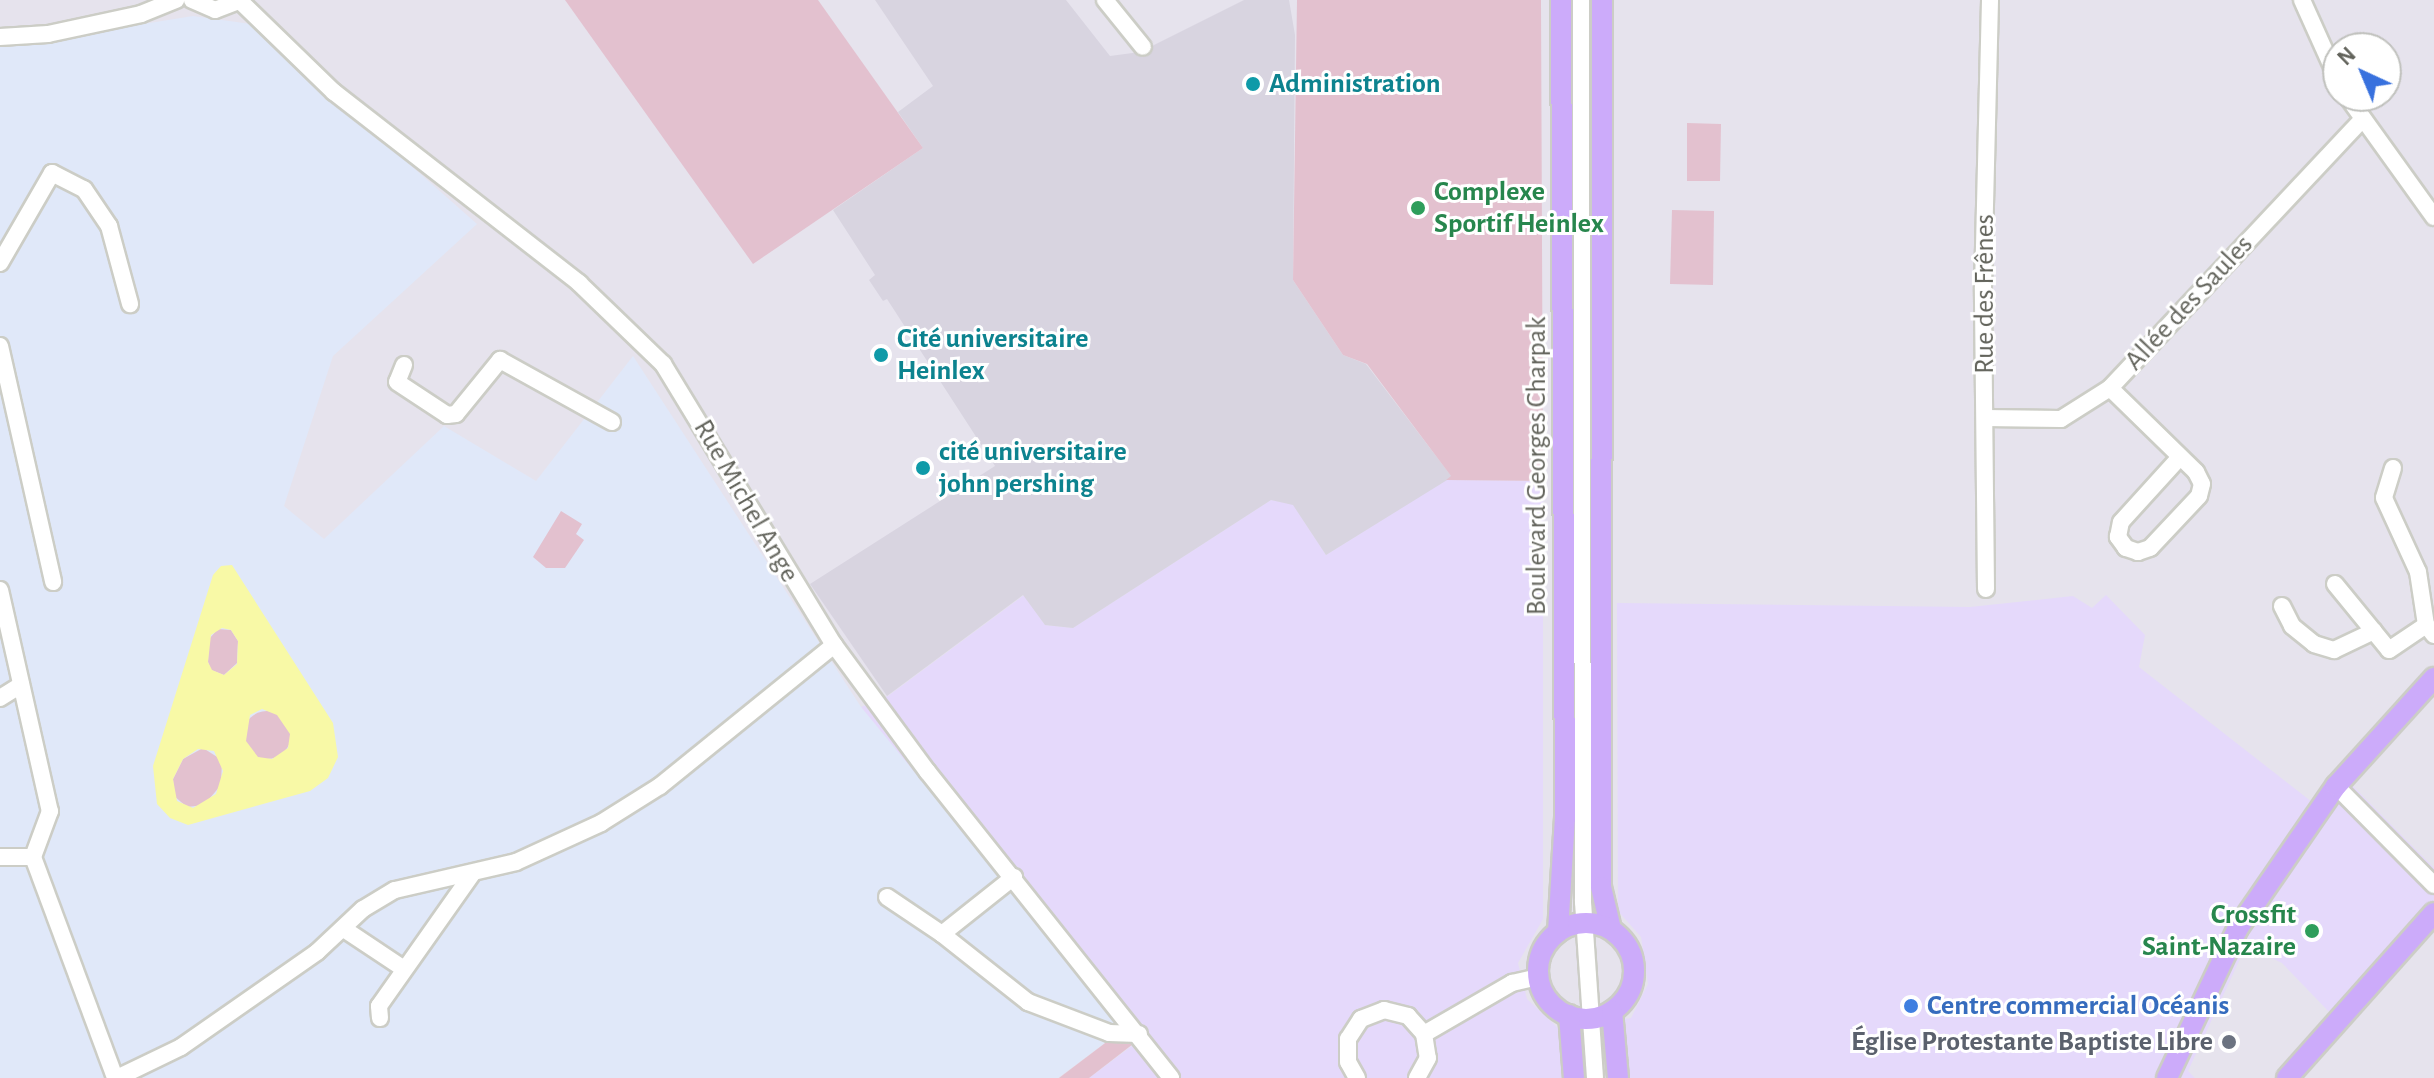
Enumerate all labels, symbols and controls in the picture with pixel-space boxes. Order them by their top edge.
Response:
north arrow [2322,32,2402,112]
text: N [2334,43,2360,69]
place label: Administration [1269,67,1440,101]
marker: Administration [1244,75,1262,93]
place label: Complexe Sportif Heinlex [1434,175,1604,241]
marker: Complexe Sportif Heinlex [1409,199,1427,217]
street label: Rue des Frênes [1968,214,2002,374]
street label: Allée des Saules [2118,228,2260,378]
street label: Boulevard Georges Charpak [1520,317,1554,615]
place label: Cité universitaire Heinlex [897,322,1088,388]
marker: Cité universitaire Heinlex [872,346,890,364]
street label: Rue Michel Ange [686,414,806,588]
place label: cité universitaire john pershing [939,435,1127,501]
marker: cité universitaire john pershing [914,459,932,477]
place label: Crossfit Saint-Nazaire [2142,898,2296,964]
marker: Crossfit Saint-Nazaire [2303,922,2321,940]
place label: Centre commercial Océanis [1927,989,2229,1023]
marker: Centre commercial Océanis [1902,997,1920,1015]
place label: Église Protestante Baptiste Libre [1851,1025,2213,1059]
marker: Église Protestante Baptiste Libre [2220,1033,2238,1051]

